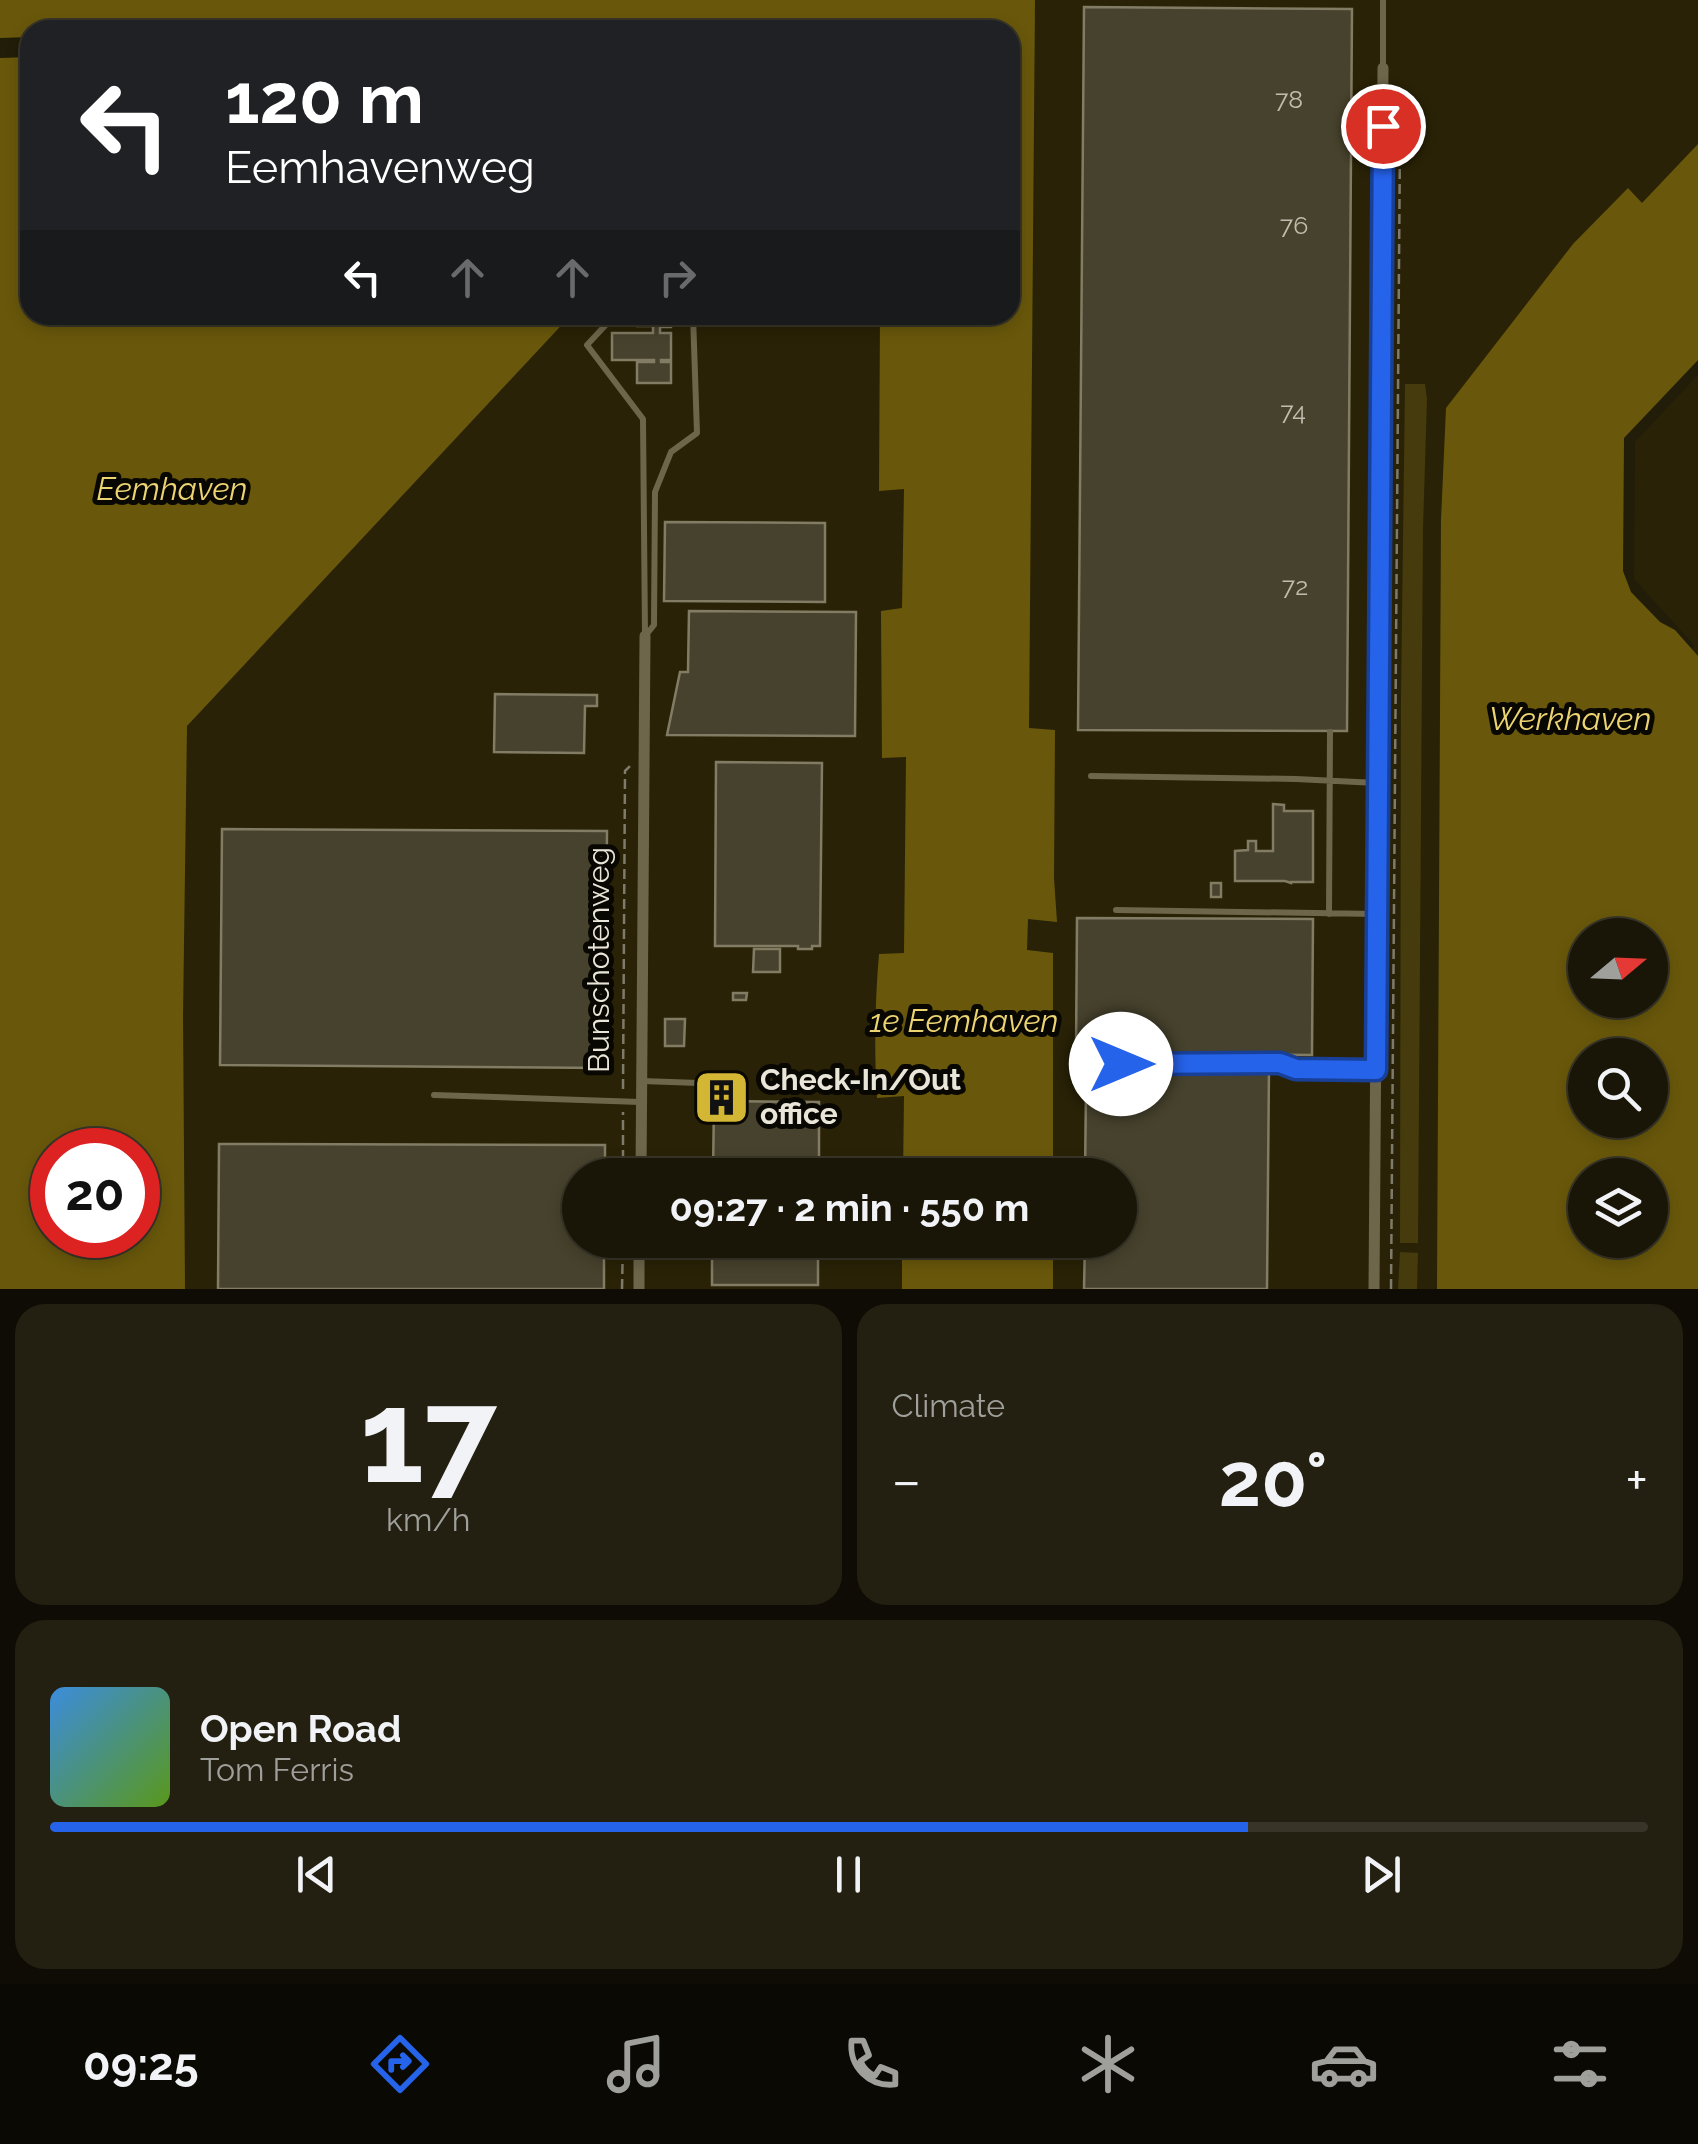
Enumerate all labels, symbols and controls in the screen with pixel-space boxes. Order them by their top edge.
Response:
text: 120 m [225,57,424,139]
icon: left [60,60,190,190]
house number: 78 [1275,84,1303,114]
pin [1341,84,1426,169]
icon: arrive [1356,99,1411,154]
text: Eemhavenweg [225,141,535,194]
house number: 76 [1280,210,1308,240]
icon: left [335,250,390,305]
icon: ahead [440,250,495,305]
icon: ahead [545,250,600,305]
icon: right [650,250,705,305]
house number: 74 [1280,396,1306,426]
water label: Eemhaven [97,470,247,507]
house number: 72 [1282,571,1308,601]
water label: Werkhaven [1489,700,1651,737]
street label: Bunschotenweg [581,847,616,1073]
north arrow [1568,918,1668,1018]
map controls [1568,918,1668,1258]
water label: 1e Eemhaven [870,1002,1059,1039]
position arrow [1069,1012,1173,1116]
button: search [1568,1038,1668,1138]
place label: Check-In/Out office [760,1062,961,1131]
building icon: Check-In/Out office [691,1067,751,1127]
speed limit sign: 20 [30,1128,160,1258]
button: layers [1568,1158,1668,1258]
text: 09:27 · 2 min · 550 m [670,1185,1029,1230]
text: 17 [360,1360,497,1512]
text: Climate [892,1387,1005,1424]
text: 20° [1219,1435,1327,1524]
text: − [892,1448,921,1513]
text: + [1625,1448,1648,1513]
text: km/h [386,1501,470,1538]
text: Open Road [200,1706,401,1751]
text: Tom Ferris [200,1751,354,1788]
icon: previous [289,1847,344,1902]
icon: pause [821,1847,876,1902]
icon: next [1354,1847,1409,1902]
icon: directions [365,2029,435,2099]
icon: music [601,2029,671,2099]
icon: phone [837,2029,907,2099]
icon: climate [1073,2029,1143,2099]
icon: car [1309,2029,1379,2099]
icon: filters [1545,2029,1615,2099]
text: 09:25 [83,2038,199,2091]

